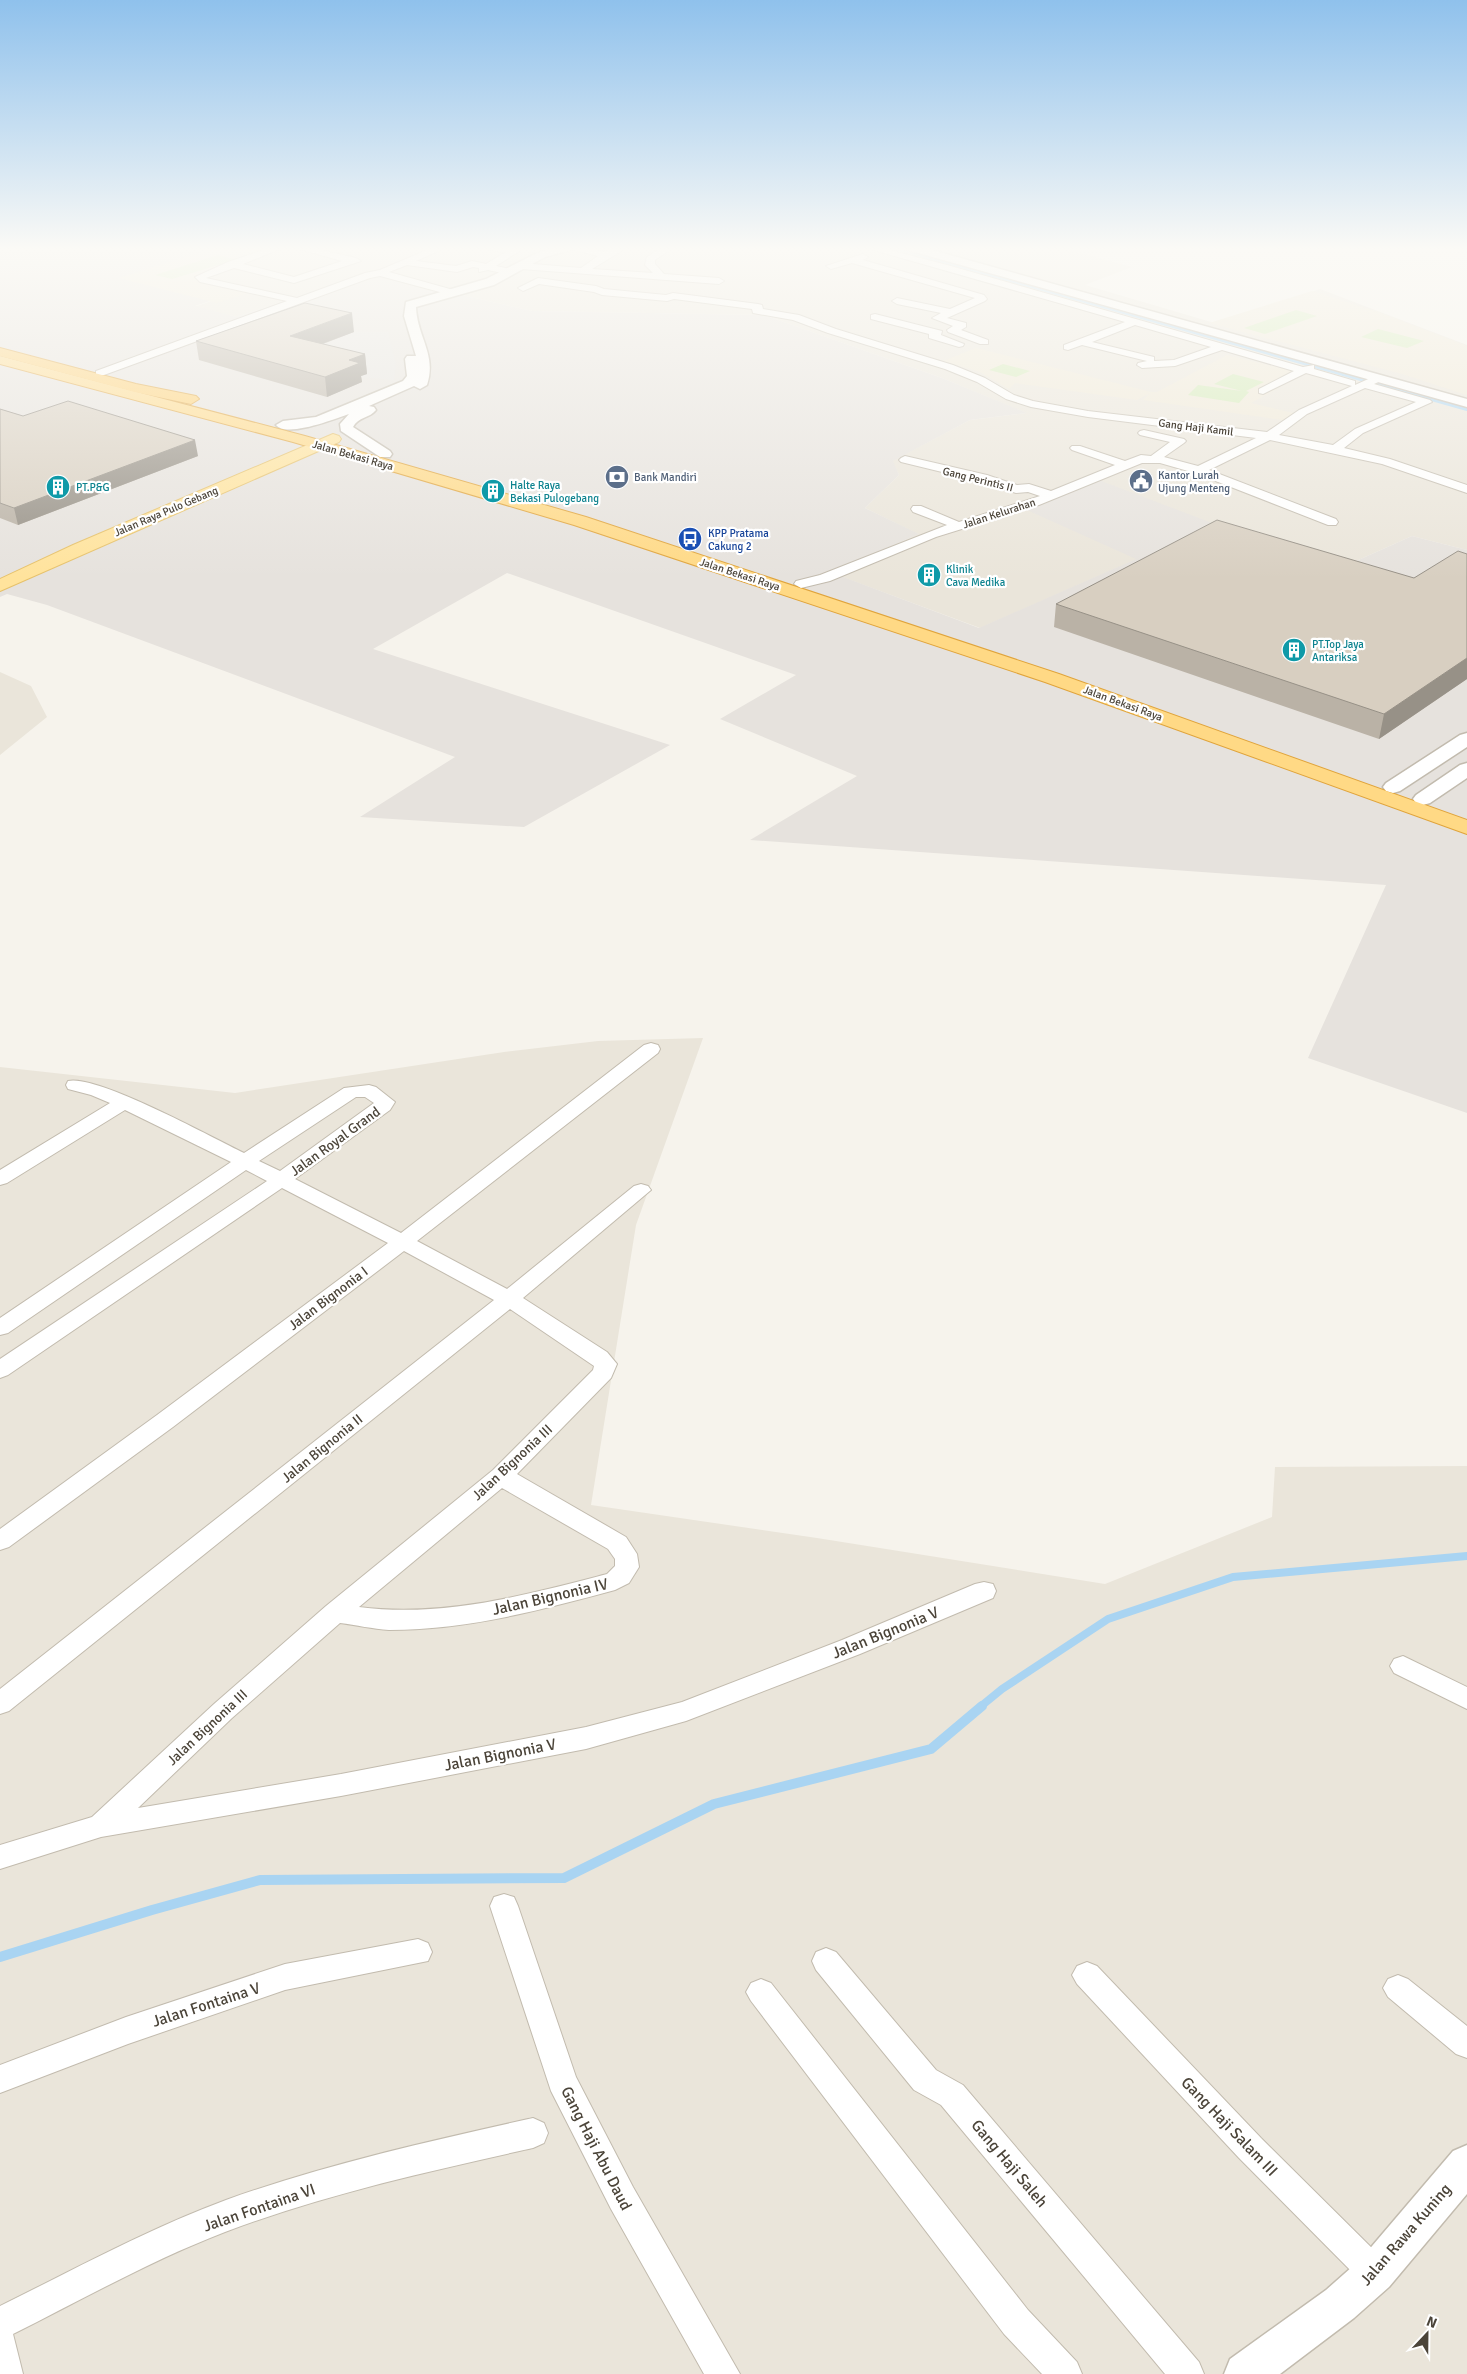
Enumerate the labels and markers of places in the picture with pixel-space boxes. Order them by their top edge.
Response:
bank icon: Bank Mandiri [604,464,630,490]
public building icon: Kantor Lurah Ujung Menteng [1128,468,1154,494]
place label: Kantor Lurah Ujung Menteng [1158,469,1230,495]
place label: Bank Mandiri [634,471,697,484]
building icon: PT.P&G [45,474,71,500]
building icon: Halte Raya Bekasi Pulogebang [480,478,506,504]
place label: Halte Raya Bekasi Pulogebang [510,479,599,505]
place label: PT.P&G [76,481,110,494]
bus stop icon: KPP Pratama Cakung 2 [677,526,703,552]
place label: KPP Pratama Cakung 2 [708,527,769,553]
building icon: Klinik Cava Medika [916,562,942,588]
place label: Klinik Cava Medika [946,563,1006,589]
building icon: PT.Top Jaya Antariksa [1281,637,1307,663]
place label: PT.Top Jaya Antariksa [1312,638,1364,664]

